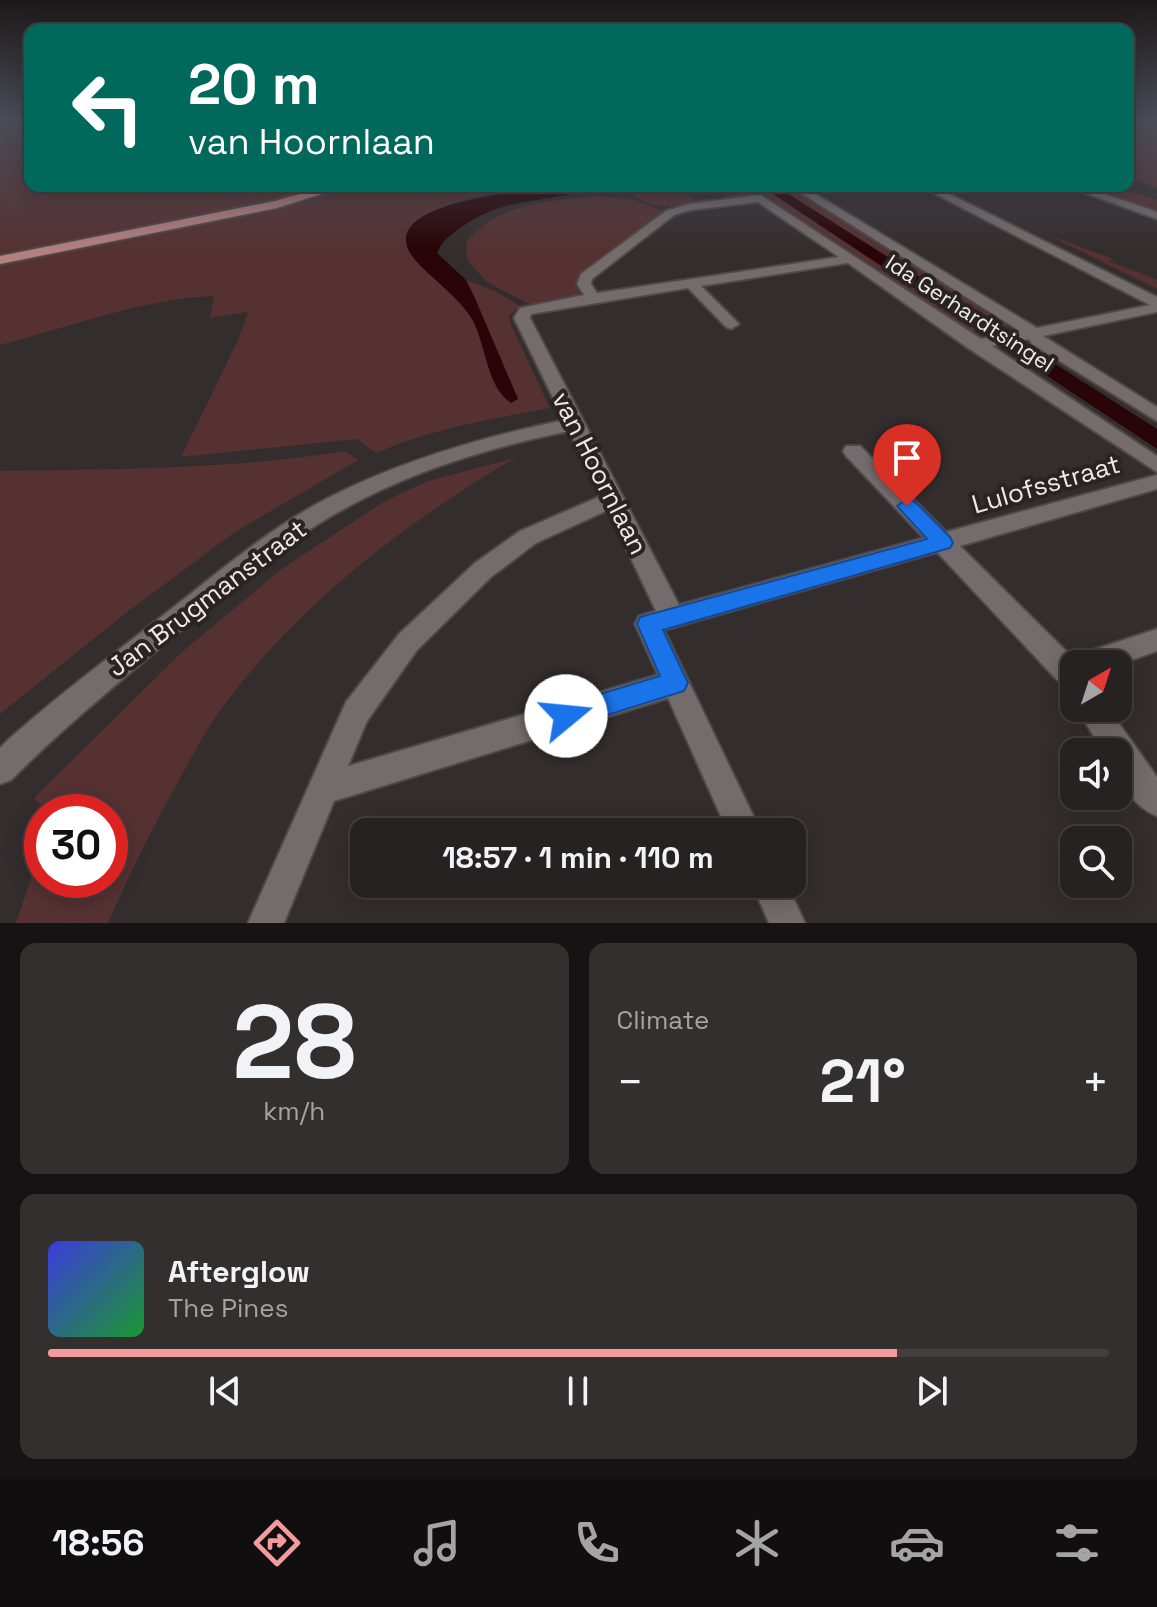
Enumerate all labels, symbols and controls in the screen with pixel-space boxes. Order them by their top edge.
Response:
text: 20 m [188,49,320,120]
icon: left [56,56,160,160]
text: van Hoornlaan [188,119,435,165]
street label: Ida Gerhardtsingel [881,248,1059,378]
street label: van Hoornlaan [544,386,656,560]
pin [873,424,941,506]
icon: arrive [885,436,929,480]
street label: Lulofsstraat [968,447,1124,521]
street label: Jan Brugmanstraat [101,512,313,684]
north arrow [1060,650,1132,722]
map controls [1060,650,1132,898]
position arrow [524,674,608,758]
button: sound [1060,738,1132,810]
speed limit sign: 30 [24,794,128,898]
button: search [1060,826,1132,898]
text: 18:57 · 1 min · 110 m [442,838,714,877]
text: 28 [232,976,356,1108]
text: Climate [617,1003,709,1037]
text: 21° [820,1043,906,1120]
text: − [617,1054,644,1110]
text: + [1082,1054,1109,1110]
text: km/h [263,1094,325,1128]
text: Afterglow [168,1252,310,1291]
text: The Pines [168,1291,288,1325]
icon: previous [203,1369,247,1413]
icon: pause [556,1369,600,1413]
icon: next [910,1369,954,1413]
icon: directions [249,1515,305,1571]
icon: music [409,1515,465,1571]
icon: phone [569,1515,625,1571]
icon: climate [729,1515,785,1571]
icon: car [889,1515,945,1571]
icon: filters [1049,1515,1105,1571]
text: 18:56 [52,1520,144,1566]

